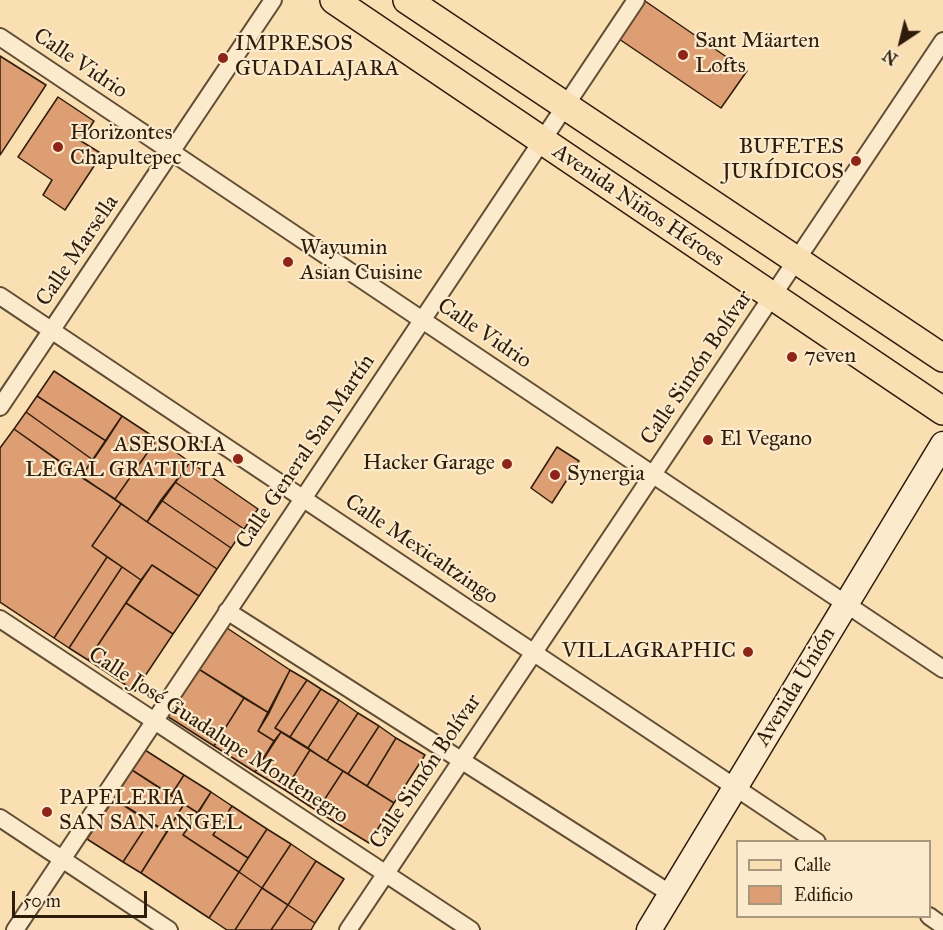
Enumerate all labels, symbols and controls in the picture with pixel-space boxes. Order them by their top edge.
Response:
north arrow [871,12,931,72]
street label: Calle Vidrio [28,23,132,105]
place label: Sant Mäarten Lofts [695,29,820,80]
place label: IMPRESOS GUADALAJARA [235,32,399,84]
text: N [879,45,901,69]
marker: Sant Mäarten Lofts [676,48,690,62]
marker: IMPRESOS GUADALAJARA [216,51,230,65]
place label: Horizontes Chapultepec [70,121,182,172]
place label: BUFETES JURÍDICOS [722,135,844,186]
street label: Avenida Niños Héroes [547,139,729,273]
marker: Horizontes Chapultepec [51,140,65,154]
marker: BUFETES JURÍDICOS [849,154,863,168]
street label: Calle Marsella [31,190,125,312]
place label: Wayumin Asian Cuisine [300,236,423,288]
marker: Wayumin Asian Cuisine [281,255,295,269]
street label: Calle Simón Bolívar [636,286,758,450]
street label: Calle Vidrio [432,293,536,375]
place label: 7even [804,344,856,370]
street label: Calle General San Martín [231,350,381,554]
marker: 7even [785,350,799,364]
place label: El Vegano [720,427,812,453]
place label: ASESORIA LEGAL GRATIUTA [25,433,226,484]
marker: El Vegano [701,433,715,447]
place label: Hacker Garage [363,451,495,477]
marker: ASESORIA LEGAL GRATIUTA [231,452,245,466]
marker: Hacker Garage [500,457,514,471]
place label: Synergia [567,462,645,488]
marker: Synergia [548,468,562,482]
street label: Calle Mexicaltzingo [339,489,503,611]
street label: Avenida Unión [750,623,842,751]
place label: VILLAGRAPHIC [562,639,736,665]
street label: Calle José Guadalupe Montenegro [83,642,353,830]
marker: VILLAGRAPHIC [741,645,755,659]
street label: Calle Simón Bolívar [365,690,487,854]
place label: PAPELERIA SAN SAN ANGEL [59,786,242,837]
marker: PAPELERIA SAN SAN ANGEL [40,805,54,819]
legend [736,840,931,918]
text: Calle [794,854,831,876]
scale bar [15,879,150,917]
text: Edificio [794,884,853,906]
text: 50 m [23,890,61,912]

